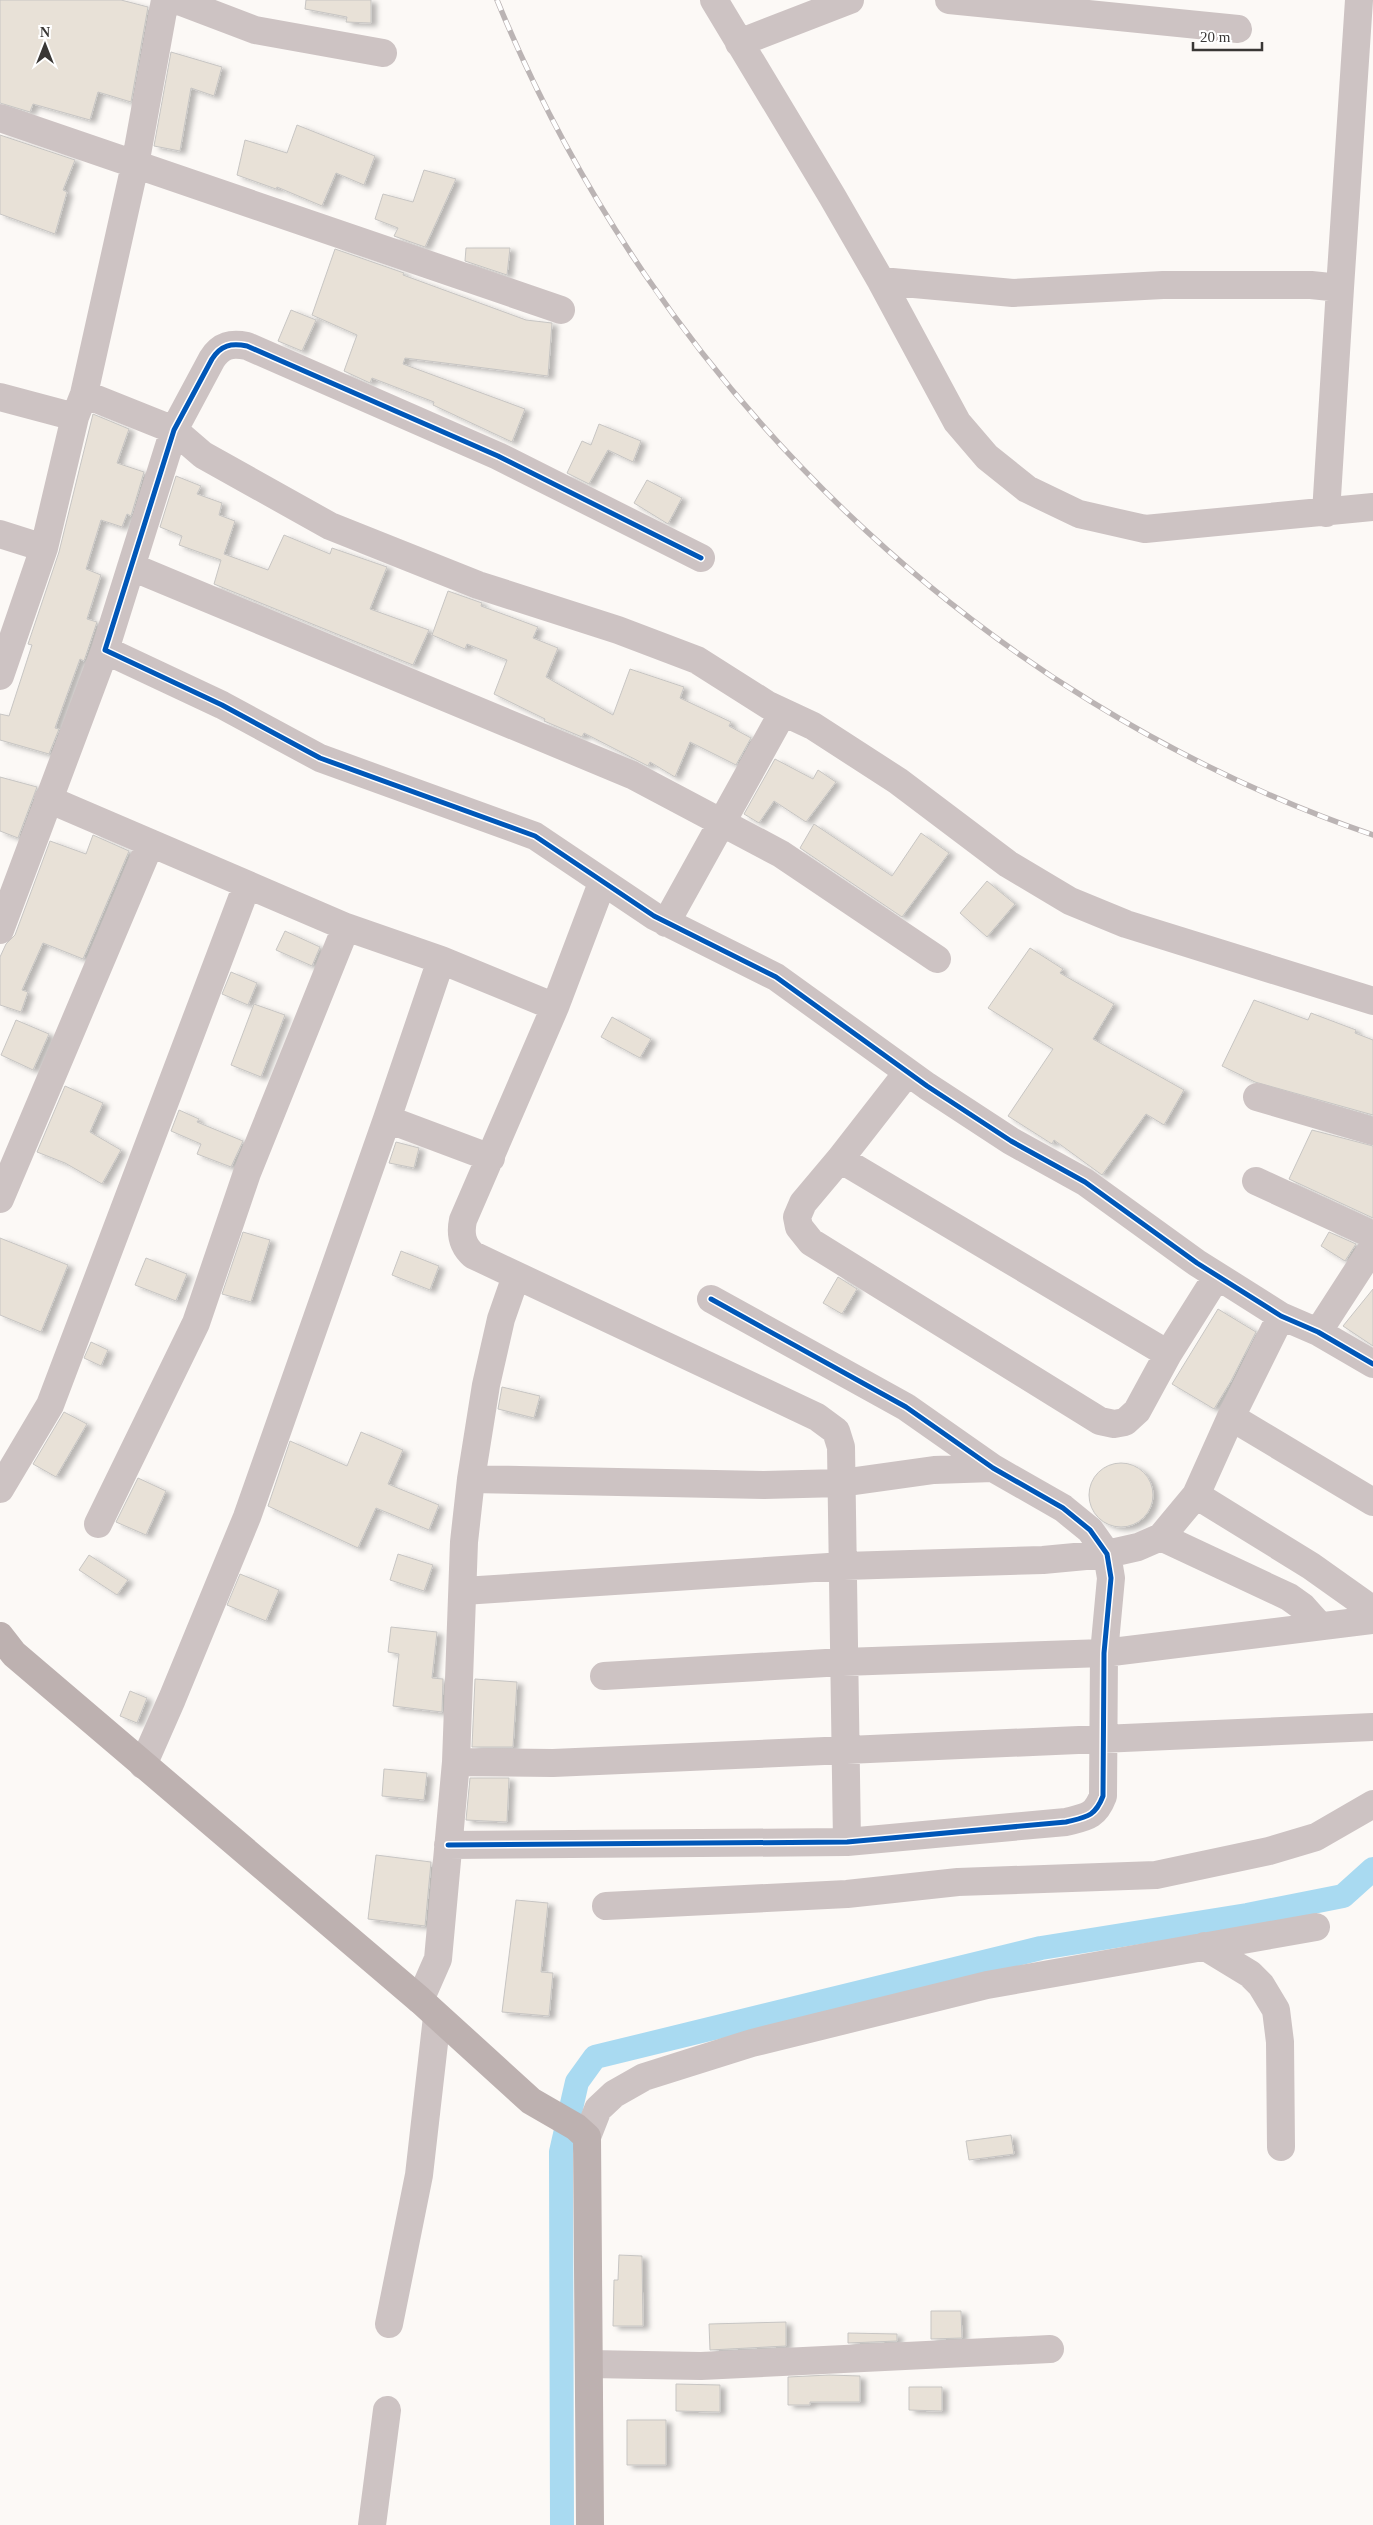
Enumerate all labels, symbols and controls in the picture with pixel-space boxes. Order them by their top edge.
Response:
north arrow [20,20,70,70]
scale bar [1193,20,1262,52]
text: N [40,25,50,40]
text: 20 m [1200,29,1231,45]

